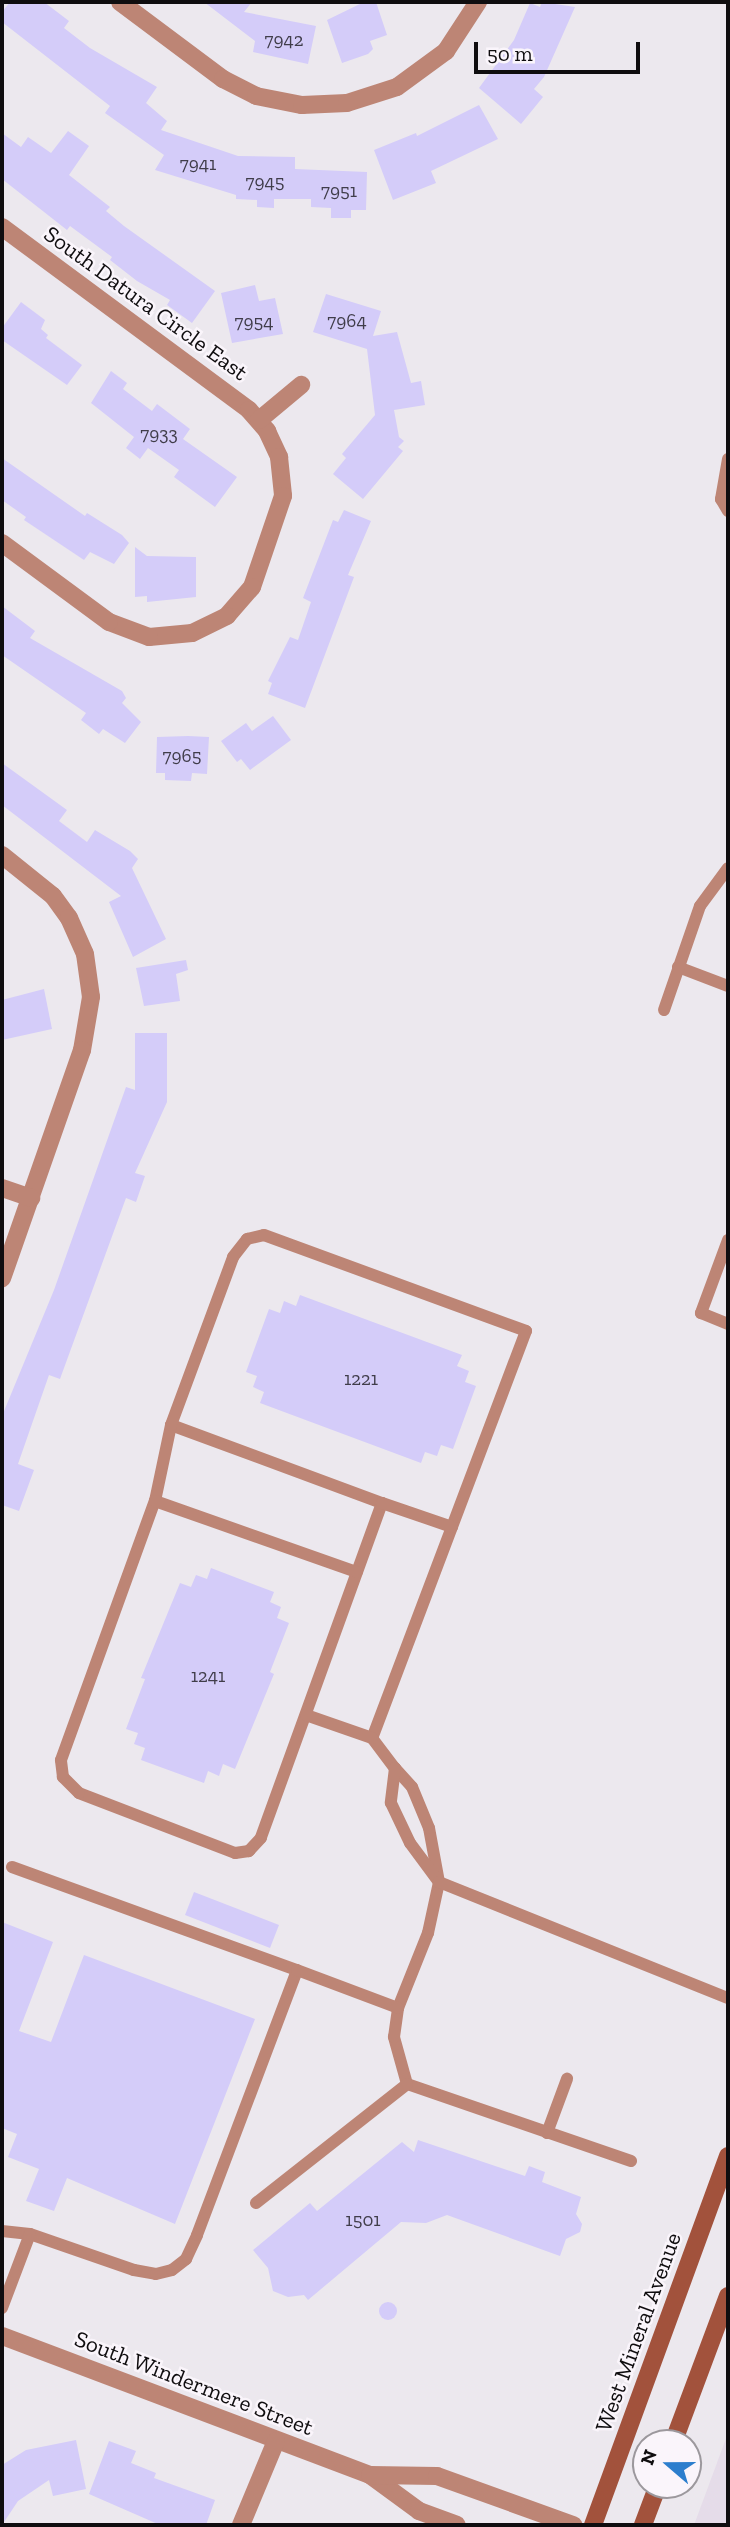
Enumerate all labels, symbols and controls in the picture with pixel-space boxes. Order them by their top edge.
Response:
scale bar [478,28,644,72]
house number: 7942 [264,29,304,51]
text: 50 m [487,41,533,66]
house number: 7941 [180,153,216,175]
house number: 7945 [245,171,285,193]
house number: 7951 [321,180,357,202]
street label: South Datura Circle East [39,220,253,386]
house number: 7964 [327,310,367,332]
house number: 7954 [234,311,274,333]
house number: 7933 [140,423,178,445]
house number: 7965 [163,745,201,767]
house number: 1221 [344,1368,378,1390]
house number: 1241 [191,1665,225,1687]
house number: 1501 [345,2209,381,2231]
street label: West Mineral Avenue [589,2228,687,2436]
street label: South Windermere Street [70,2325,318,2441]
north arrow [632,2429,702,2499]
text: N [635,2447,662,2468]

